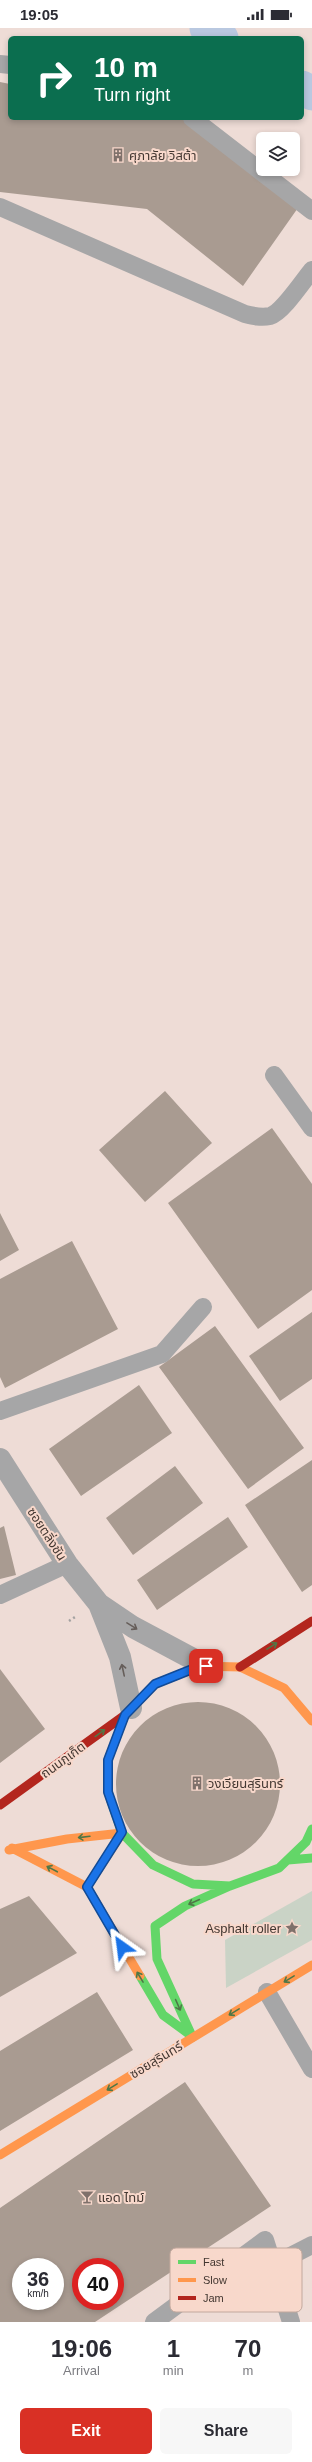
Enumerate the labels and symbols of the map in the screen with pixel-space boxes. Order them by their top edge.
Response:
building icon: ศุภาลัย วิสต้า [110,147,126,163]
place label: ศุภาลัย วิสต้า [129,148,196,163]
street label: ซอยตลิ่งชัน [24,1504,71,1563]
one-way arrow [126,1622,137,1630]
one-way arrow [267,1642,278,1650]
pin [189,1649,223,1683]
one-way arrow [118,1664,126,1677]
one-way arrow [94,1729,105,1737]
street label: ถนนภูเก็ต [38,1739,88,1781]
building icon: วงเวียนสุรินทร์ [189,1775,205,1791]
place label: วงเวียนสุรินทร์ [208,1776,284,1791]
one-way arrow [78,1833,91,1841]
one-way arrow [46,1865,58,1872]
one-way arrow [189,1899,201,1906]
place icon: Asphalt roller [284,1920,300,1936]
place label: Asphalt roller [205,1921,282,1936]
position arrow [101,1926,143,1968]
one-way arrow [136,1971,144,1983]
one-way arrow [283,1975,295,1983]
one-way arrow [175,1999,183,2011]
one-way arrow [228,2009,240,2017]
street label: ซอยสุรินทร์ [127,2038,185,2081]
one-way arrow [106,2083,118,2091]
bar icon: แอด ไทม์ [79,2189,95,2205]
place label: แอด ไทม์ [98,2190,144,2205]
legend [170,2248,302,2312]
text: Fast [203,2256,224,2268]
speed limit sign: 40 [72,2258,124,2310]
text: Slow [203,2274,227,2286]
text: Jam [203,2292,224,2304]

